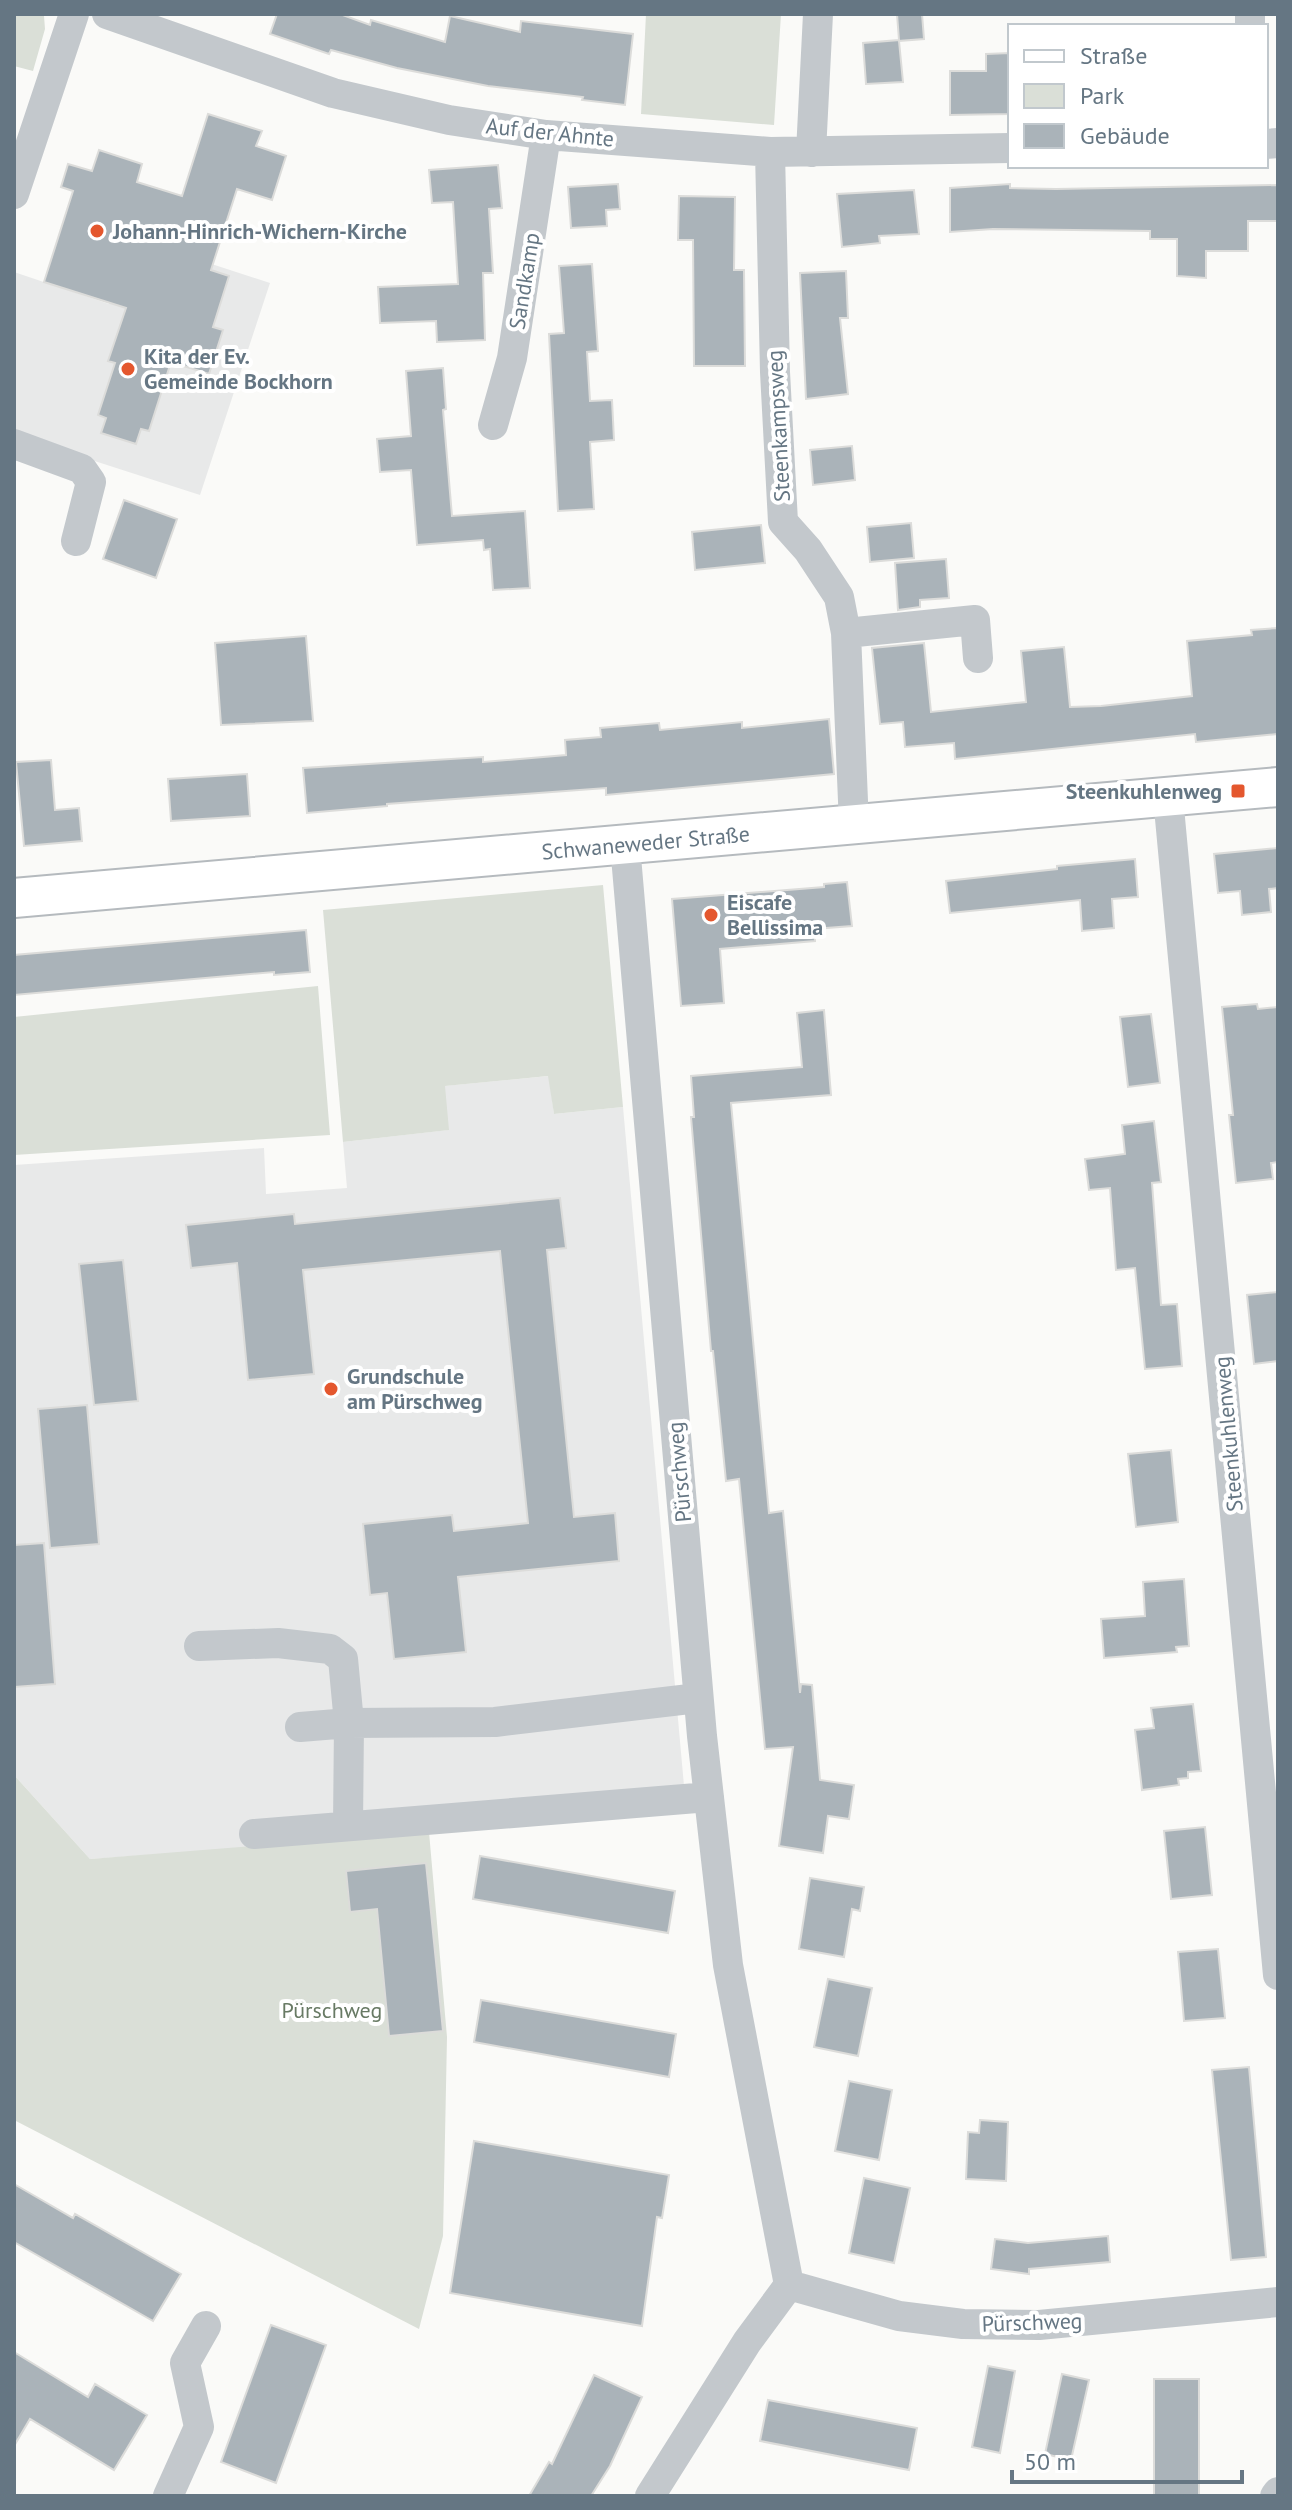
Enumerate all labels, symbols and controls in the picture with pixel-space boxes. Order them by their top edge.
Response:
legend [1008,24,1268,168]
text: Straße [1080,40,1147,71]
text: Park [1080,80,1125,111]
street label: Auf der Ahnte [485,111,615,153]
text: Gebäude [1080,120,1170,151]
place label: Johann-Hinrich-Wichern-Kirche [112,217,407,245]
marker: Johann-Hinrich-Wichern-Kirche [88,222,106,240]
street label: Sandkamp [503,231,545,331]
place label: Kita der Ev. Gemeinde Bockhorn [144,342,333,395]
street label: Steenkampsweg [760,349,796,503]
marker: Kita der Ev. Gemeinde Bockhorn [119,360,137,378]
place label: Steenkuhlenweg [1066,777,1222,805]
marker: Steenkuhlenweg [1229,782,1247,800]
street label: Schwaneweder Straße [540,819,751,866]
place label: Eiscafe Bellissima [727,888,823,941]
marker: Eiscafe Bellissima [702,906,720,924]
street label: Steenkuhlenweg [1207,1355,1249,1513]
place label: Grundschule am Pürschweg [347,1362,482,1415]
marker: Grundschule am Pürschweg [322,1380,340,1398]
street label: Pürschweg [661,1421,697,1523]
park label: Pürschweg [282,1996,382,2024]
street label: Pürschweg [981,2306,1083,2338]
scale bar [1012,2434,1242,2484]
text: 50 m [1024,2446,1076,2477]

